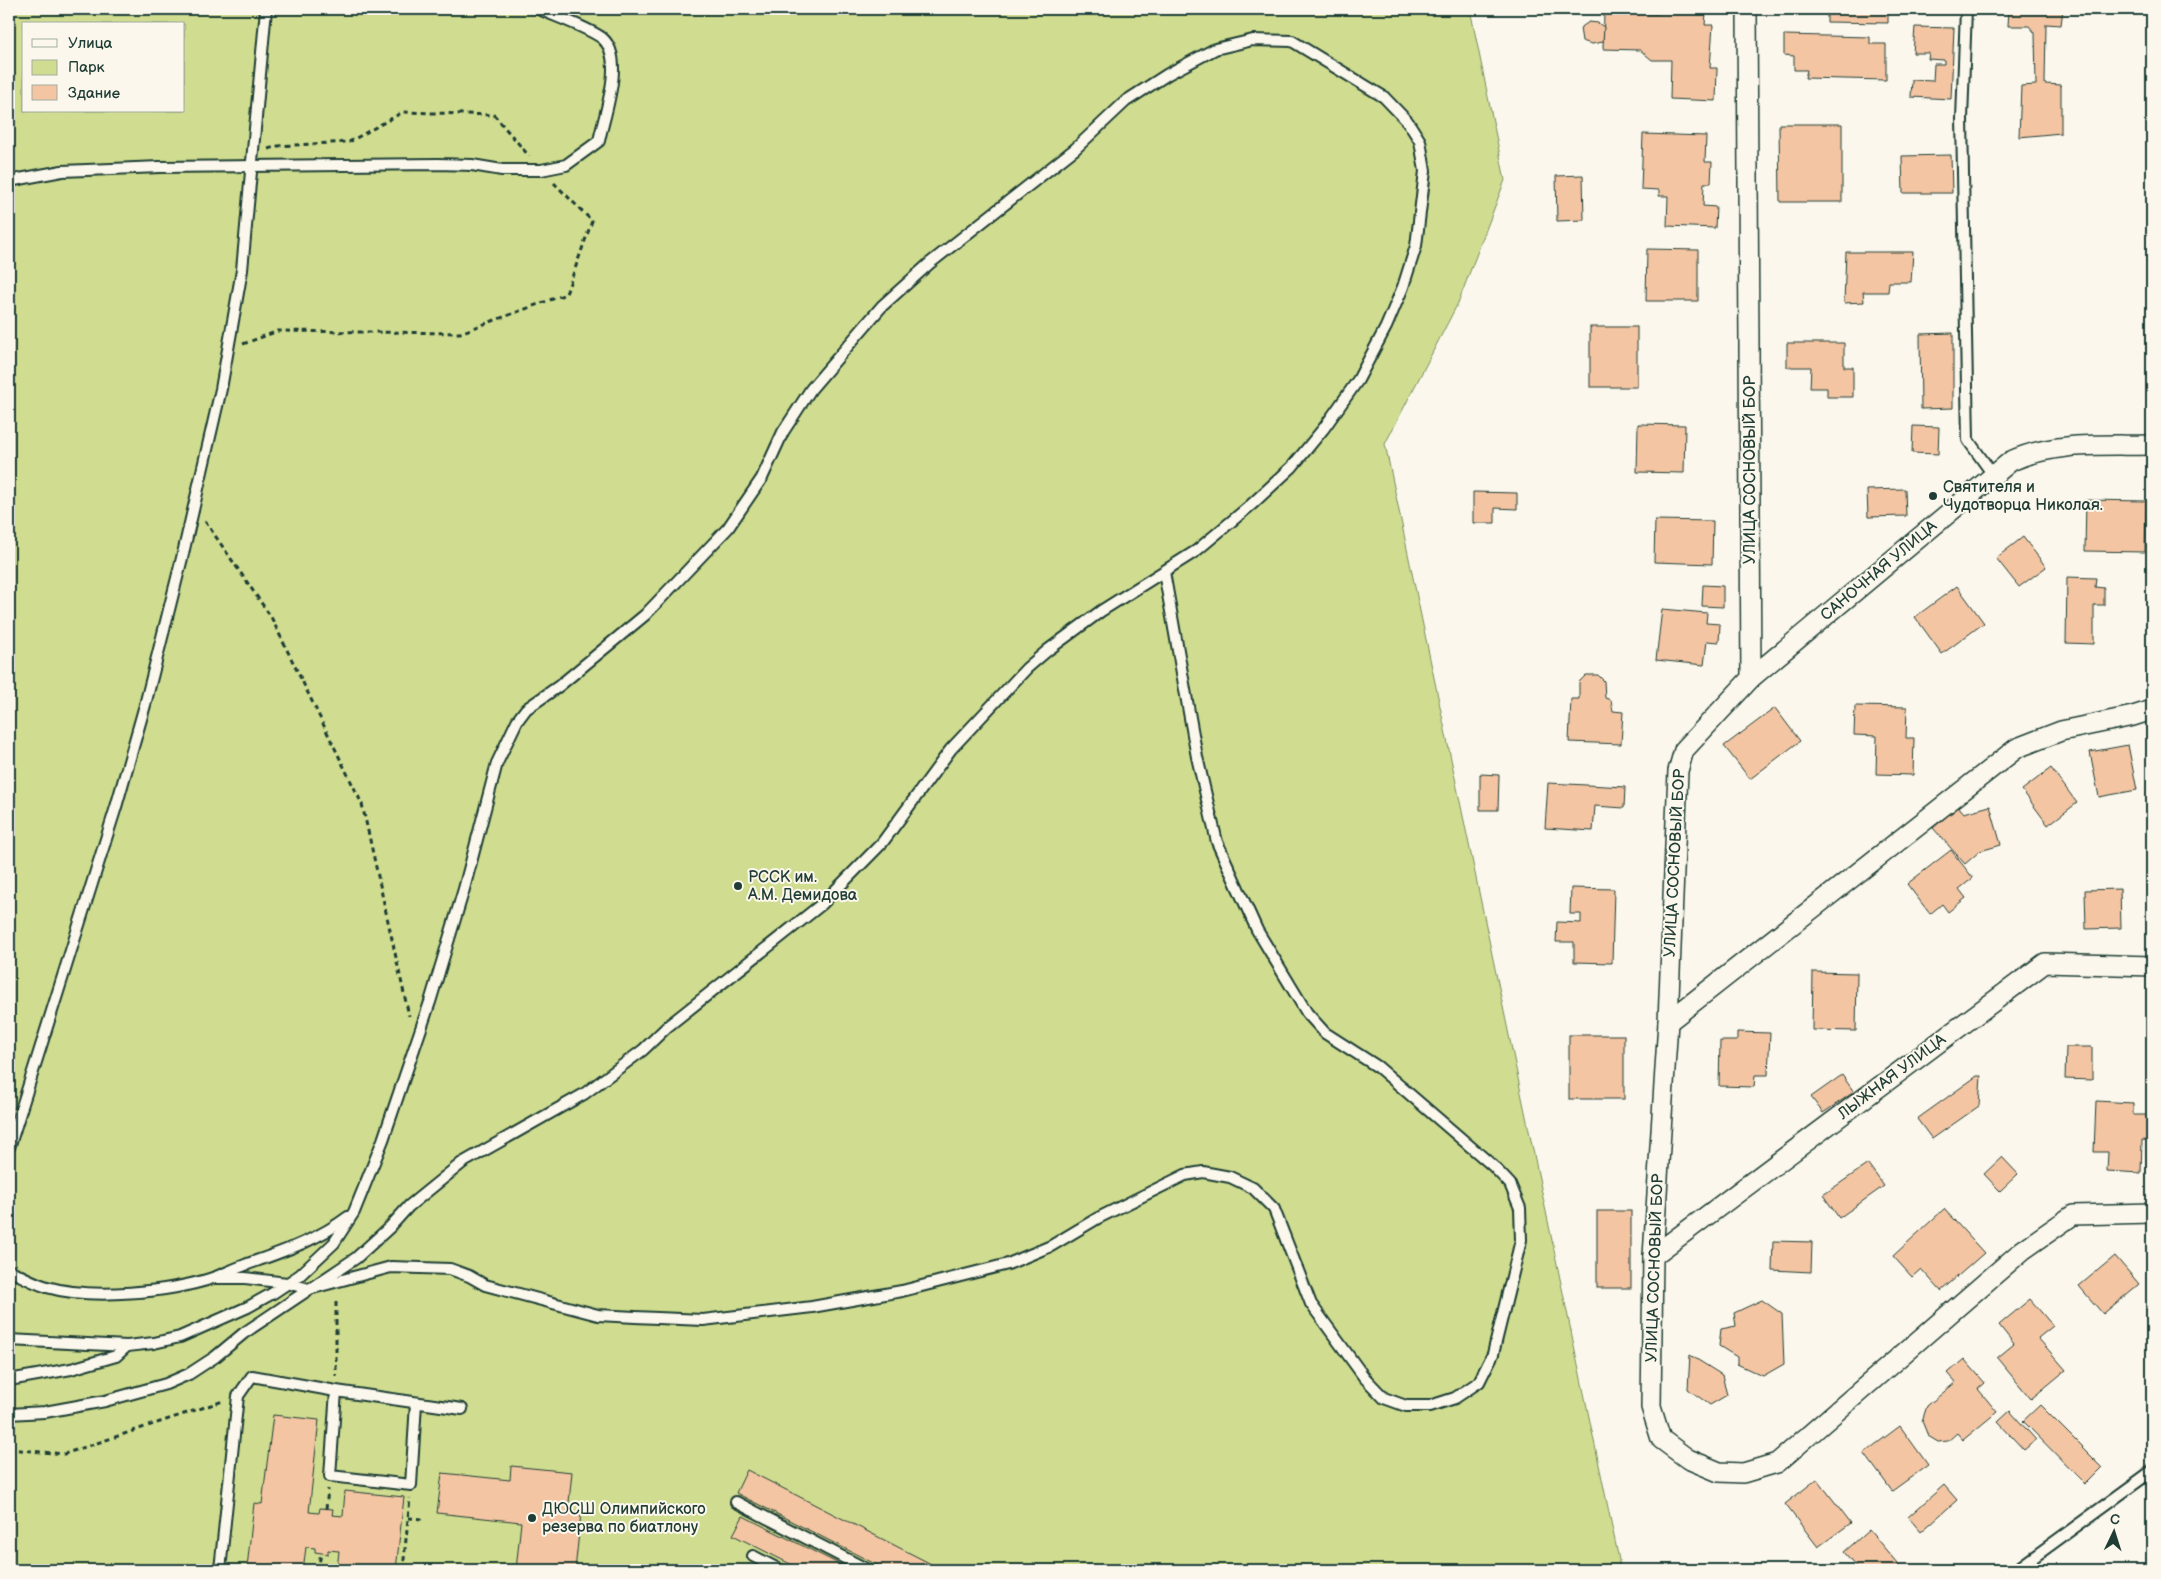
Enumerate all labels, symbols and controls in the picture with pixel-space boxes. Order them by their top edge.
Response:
legend [22,22,185,112]
text: Улица [68,34,113,53]
text: Парк [68,58,105,77]
text: Здание [68,84,120,103]
street label: УЛИЦА СОСНОВЫЙ БОР [1741,376,1760,564]
place label: Святителя и Чудотворца Николая. [1943,478,2103,515]
marker: Святителя и Чудотворца Николая. [1927,490,1939,502]
street label: САНОЧНАЯ УЛИЦА [1817,517,1941,625]
street label: УЛИЦА СОСНОВЫЙ БОР [1661,768,1689,958]
place label: РССК им. А.М. Демидова [747,868,858,905]
marker: РССК им. А.М. Демидова [732,880,744,892]
street label: ЛЫЖНАЯ УЛИЦА [1834,1030,1950,1124]
street label: УЛИЦА СОСНОВЫЙ БОР [1642,1173,1668,1363]
place label: ДЮСШ Олимпийского резерва по биатлону [542,1500,706,1537]
north arrow [2088,1506,2138,1556]
text: С [2109,1511,2121,1528]
marker: ДЮСШ Олимпийского резерва по биатлону [526,1512,538,1524]

